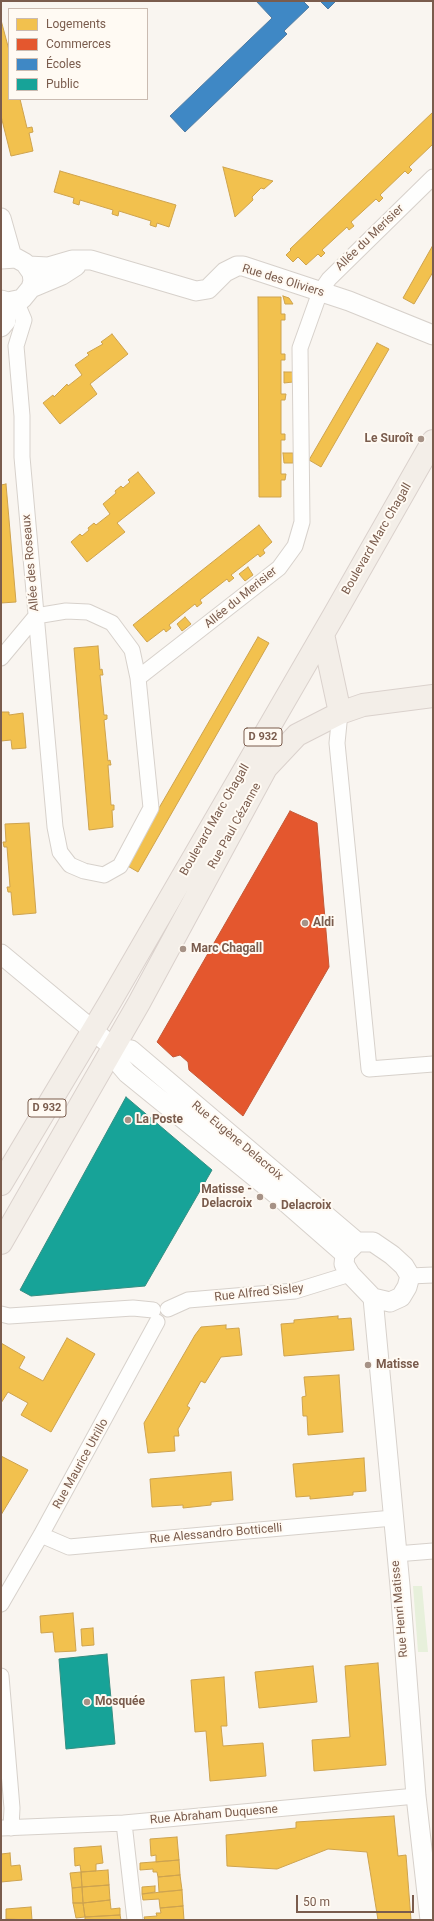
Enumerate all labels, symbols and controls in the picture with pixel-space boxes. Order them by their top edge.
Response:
legend [8,8,148,100]
text: Logements [46,17,106,31]
text: Commerces [46,37,111,51]
text: Écoles [46,57,81,71]
text: Public [46,77,79,91]
street label: Allée du Merisier [333,202,407,274]
street label: Rue des Oliviers [240,262,326,300]
place label: Le Suroît [365,432,413,446]
marker: Le Suroît [416,434,426,444]
street label: Boulevard Marc Chagall [339,481,415,597]
street label: Allée des Roseaux [20,514,42,612]
street label: Allée du Merisier [202,564,280,632]
road number: D 932 [244,728,282,746]
street label: Boulevard Marc Chagall [177,762,253,878]
street label: Rue Paul Cézanne [205,780,265,872]
place label: Aldi [313,916,334,930]
marker: Aldi [300,918,310,928]
place label: Marc Chagall [191,942,262,956]
marker: Marc Chagall [178,944,188,954]
street label: Rue Eugène Delacroix [188,1098,286,1184]
road number: D 932 [28,1099,66,1117]
place label: La Poste [136,1113,183,1127]
marker: La Poste [123,1115,133,1125]
place label: Matisse - Delacroix [201,1183,252,1211]
marker: Matisse - Delacroix [255,1192,265,1202]
place label: Delacroix [281,1199,331,1213]
marker: Delacroix [268,1201,278,1211]
street label: Rue Alfred Sisley [214,1281,304,1305]
place label: Matisse [376,1358,419,1372]
marker: Matisse [363,1360,373,1370]
street label: Rue Maurice Utrillo [50,1416,112,1512]
street label: Rue Alessandro Botticelli [149,1521,283,1547]
street label: Rue Henri Matisse [389,1560,411,1658]
place label: Mosquée [95,1695,145,1709]
marker: Mosquée [82,1697,92,1707]
street label: Rue Abraham Duquesne [149,1802,279,1828]
scale bar [298,1887,416,1913]
text: 50 m [303,1895,330,1909]

